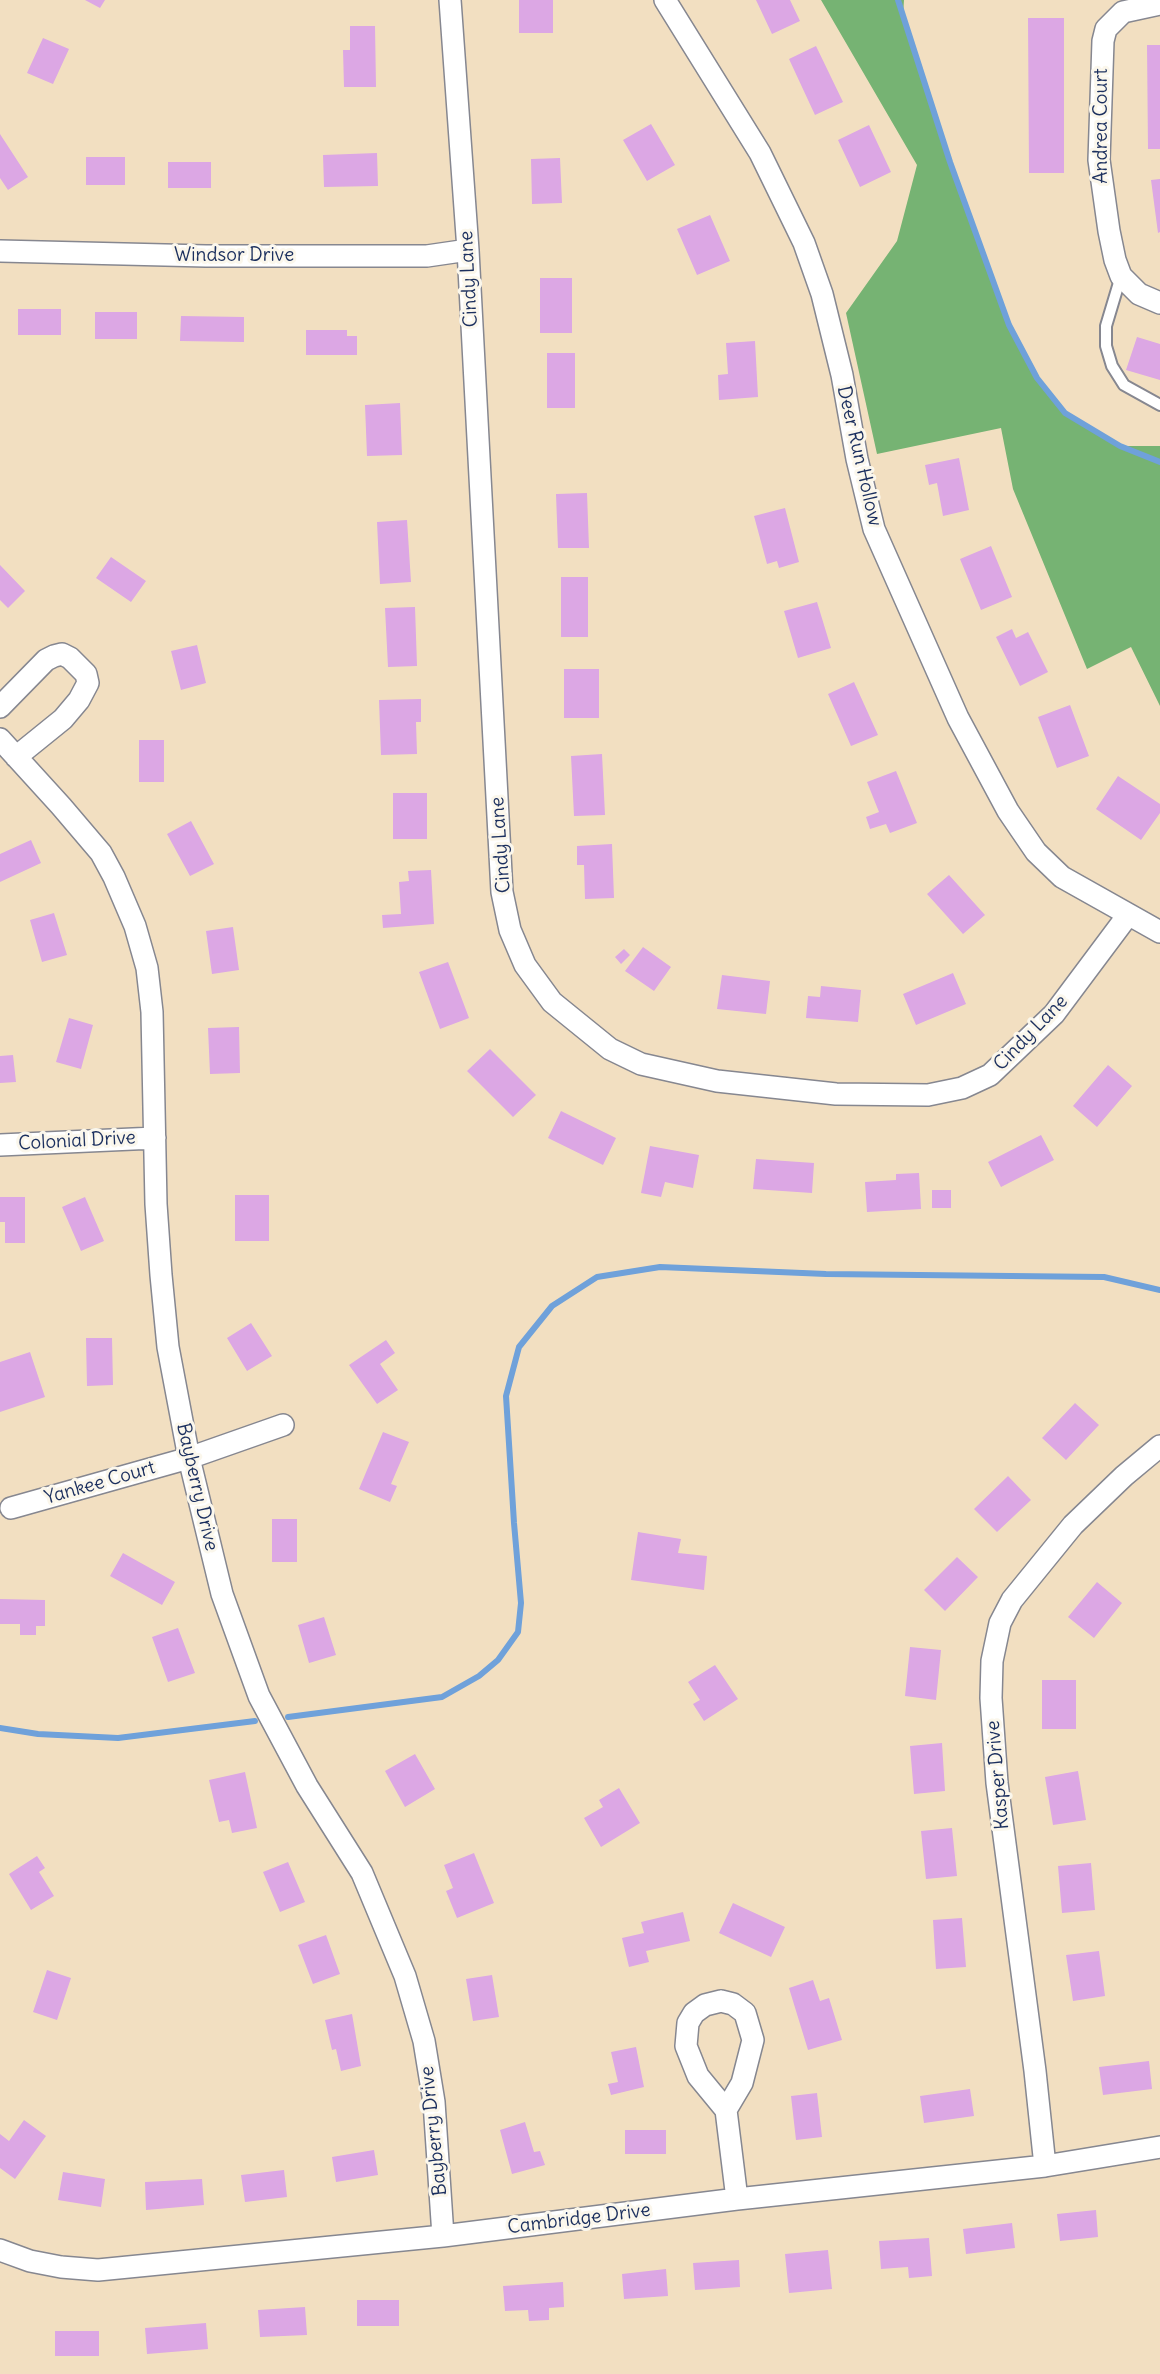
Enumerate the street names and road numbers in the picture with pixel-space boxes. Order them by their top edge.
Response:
street label: Andrea Court [1091,68,1113,184]
street label: Cindy Lane [455,230,483,328]
street label: Windsor Drive [174,245,294,267]
street label: Deer Run Hollow [832,384,886,528]
street label: Cindy Lane [486,796,516,894]
street label: Cindy Lane [989,990,1073,1076]
street label: Colonial Drive [18,1127,136,1155]
street label: Bayberry Drive [171,1421,223,1553]
street label: Yankee Court [42,1456,158,1510]
street label: Kasper Drive [982,1720,1014,1830]
street label: Bayberry Drive [416,2065,452,2197]
street label: Cambridge Drive [506,2199,652,2239]

